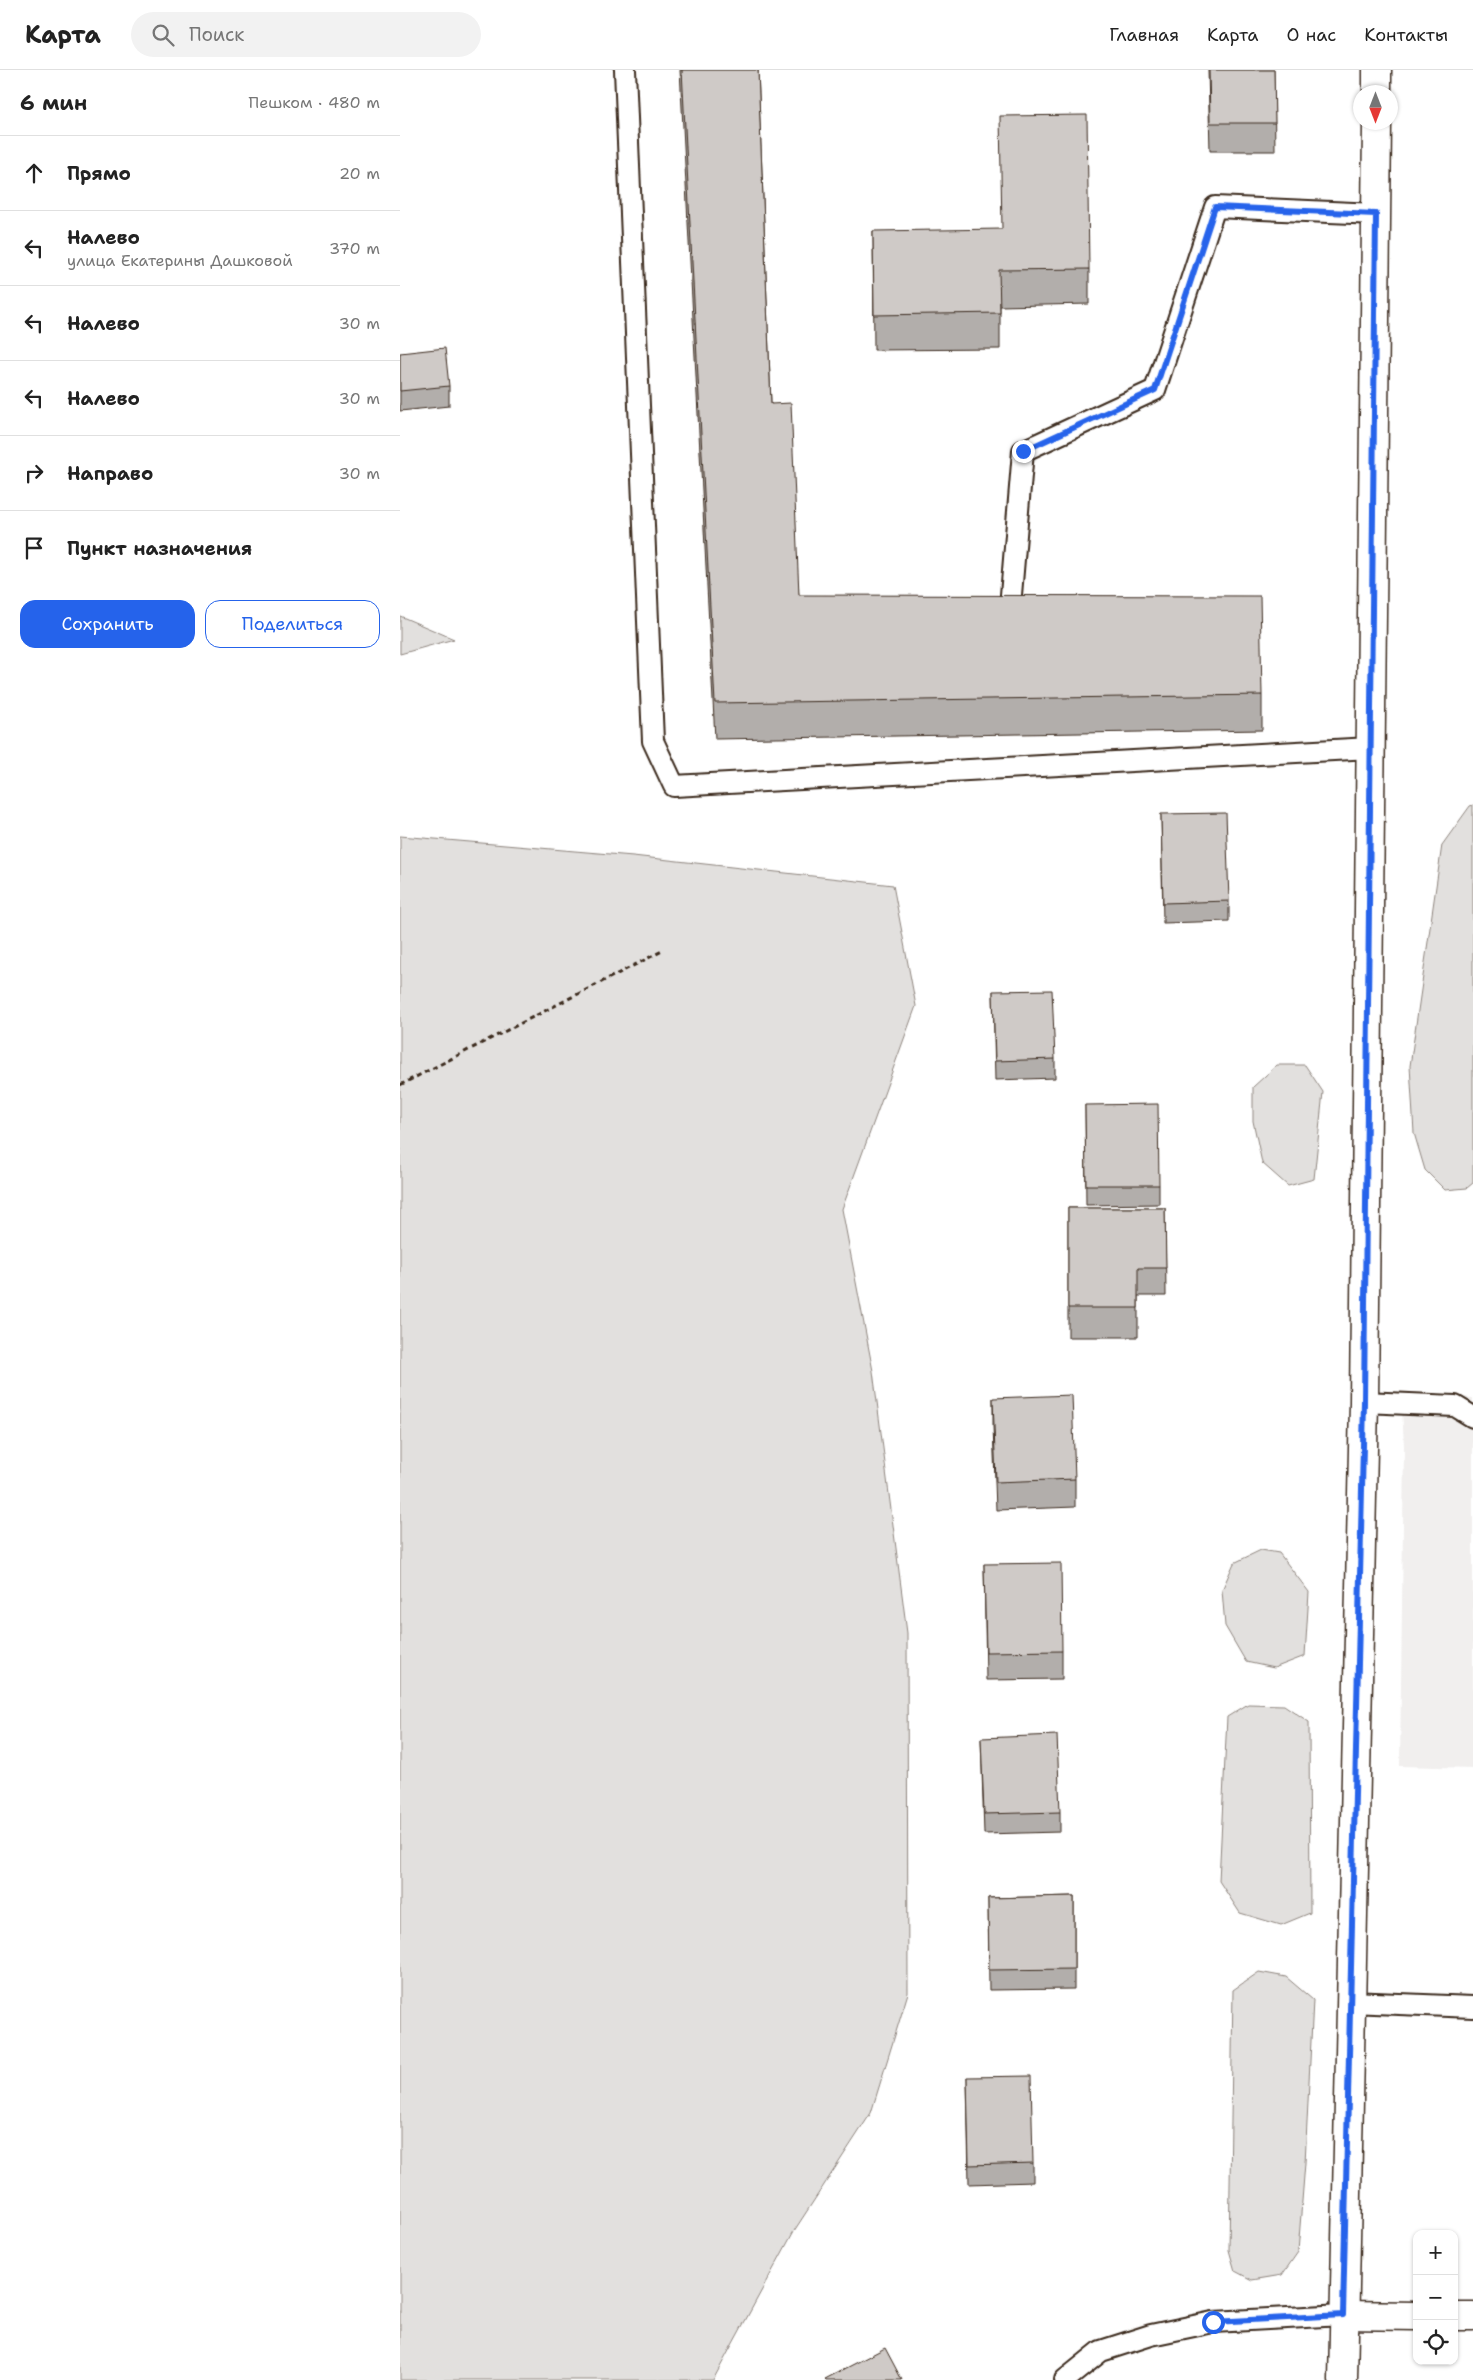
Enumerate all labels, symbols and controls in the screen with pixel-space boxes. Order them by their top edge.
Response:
search box [131,12,481,57]
text: Карта [25,19,101,51]
icon: search [149,21,177,49]
text: Поиск [189,22,244,47]
text: Главная [1109,23,1179,47]
text: Карта [1207,23,1259,47]
text: О нас [1287,23,1336,47]
text: Контакты [1364,23,1448,47]
north arrow [1353,85,1398,130]
text: 6 мин [20,89,87,117]
text: Пешком · 480 m [249,92,380,113]
icon: ahead [20,159,48,187]
text: Прямо [67,161,131,186]
text: 20 m [339,163,380,184]
text: Налево [67,225,140,250]
icon: left [20,234,48,262]
text: 370 m [329,238,380,259]
text: улица Екатерины Дашковой [67,250,293,271]
icon: left [20,309,48,337]
text: Налево [67,311,140,336]
text: 30 m [339,313,380,334]
icon: left [20,384,48,412]
text: Налево [67,386,140,411]
text: 30 m [339,388,380,409]
route end [1012,440,1035,463]
icon: right [20,459,48,487]
text: Направо [67,461,153,486]
text: 30 m [339,463,380,484]
icon: arrive [20,534,48,562]
text: Пункт назначения [67,536,252,561]
button: Сохранить [20,600,195,648]
button: Поделиться [205,600,380,648]
map controls [1413,2230,1458,2365]
button: + [1413,2230,1458,2275]
button: − [1413,2275,1458,2320]
route start [1202,2311,1225,2334]
button: locate [1413,2320,1458,2365]

